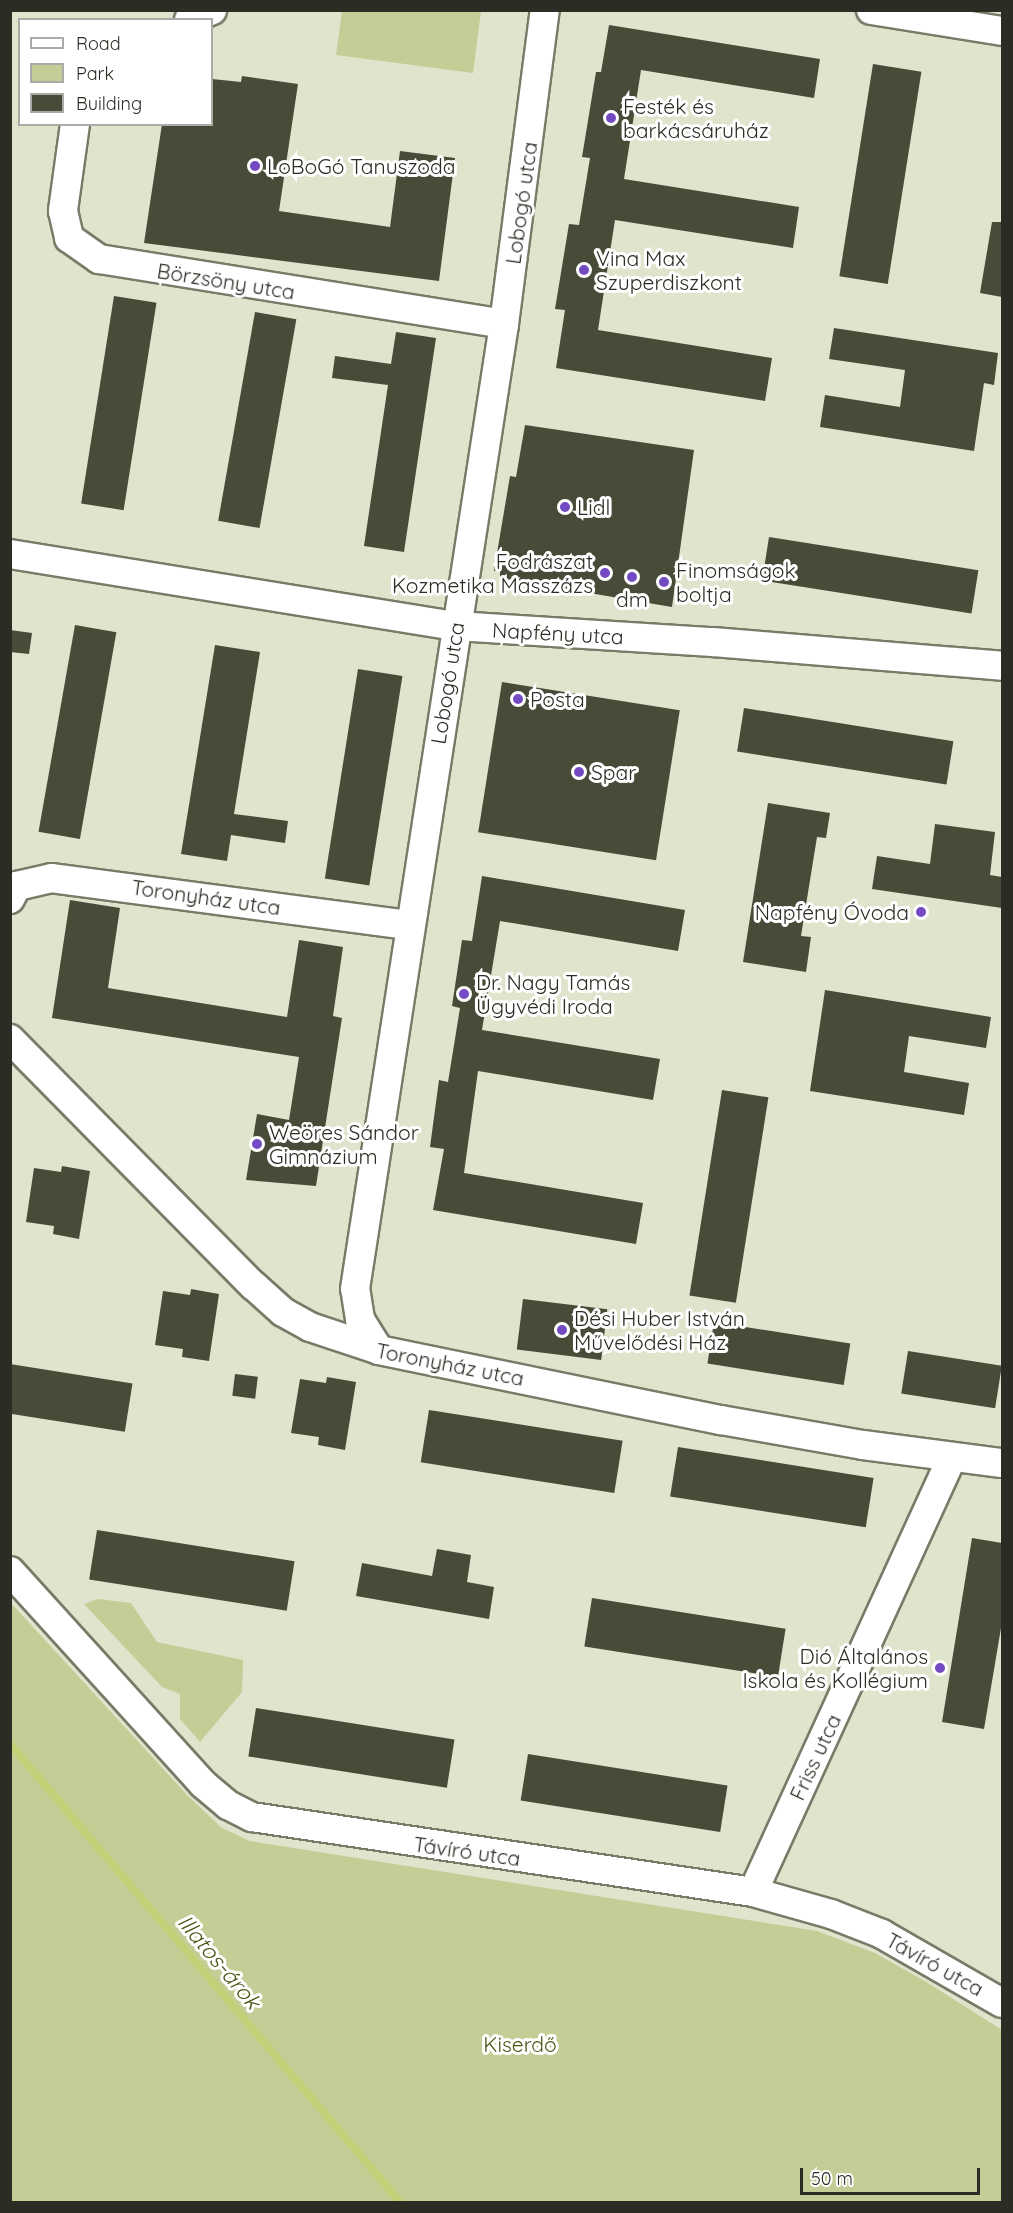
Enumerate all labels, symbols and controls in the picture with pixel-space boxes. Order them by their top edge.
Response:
legend [18,18,213,126]
text: Road [76,32,121,55]
text: Park [76,62,114,85]
text: Building [76,92,142,115]
place label: Festék és barkácsáruház [623,93,769,143]
marker: Festék és barkácsáruház [604,111,618,125]
street label: Lobogó utca [500,140,542,266]
place label: LoBoGó Tanuszoda [267,153,455,179]
marker: LoBoGó Tanuszoda [248,159,262,173]
place label: Vina Max Szuperdiszkont [596,245,742,295]
street label: Börzsöny utca [155,258,297,304]
marker: Vina Max Szuperdiszkont [577,263,591,277]
place label: Lidl [577,494,610,520]
marker: Lidl [558,500,572,514]
place label: Fodrászat Kozmetika Masszázs [392,548,593,598]
place label: Finomságok boltja [676,557,796,607]
marker: Fodrászat Kozmetika Masszázs [598,566,612,580]
marker: dm [625,570,639,584]
marker: Finomságok boltja [657,575,671,589]
place label: dm [616,586,648,612]
street label: Napfény utca [492,617,624,649]
street label: Lobogó utca [425,620,469,746]
place label: Posta [530,686,585,712]
marker: Posta [511,692,525,706]
place label: Spar [591,759,636,785]
marker: Spar [572,765,586,779]
street label: Toronyház utca [130,874,282,920]
place label: Napfény Óvoda [755,899,909,925]
marker: Napfény Óvoda [914,905,928,919]
place label: Dr. Nagy Tamás Ügyvédi Iroda [476,969,630,1019]
marker: Dr. Nagy Tamás Ügyvédi Iroda [457,987,471,1001]
place label: Weöres Sándor Gimnázium [269,1119,419,1169]
marker: Weöres Sándor Gimnázium [250,1137,264,1151]
place label: Dési Huber István Művelődési Ház [574,1305,745,1355]
marker: Dési Huber István Művelődési Ház [555,1323,569,1337]
street label: Toronyház utca [374,1337,526,1391]
place label: Dió Általános Iskola és Kollégium [742,1643,928,1693]
marker: Dió Általános Iskola és Kollégium [933,1661,947,1675]
street label: Friss utca [784,1710,846,1804]
street label: Távíró utca [412,1831,522,1871]
water label: Illatos-árok [172,1910,266,2014]
street label: Távíró utca [882,1927,988,2001]
park label: Kiserdő [483,2031,557,2057]
scale bar [803,2156,983,2194]
text: 50 m [811,2167,853,2190]

